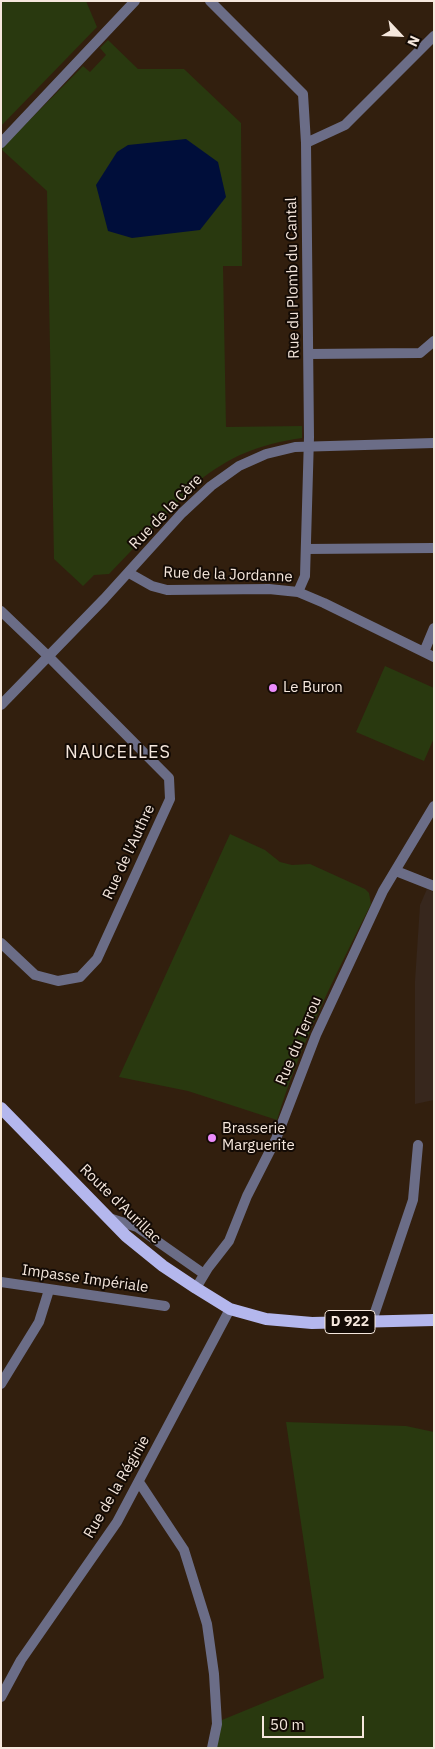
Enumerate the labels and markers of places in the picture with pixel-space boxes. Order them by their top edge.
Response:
place label: Le Buron [283,679,343,697]
marker: Le Buron [267,682,279,694]
place label: Brasserie Marguerite [222,1120,295,1155]
marker: Brasserie Marguerite [206,1132,218,1144]

